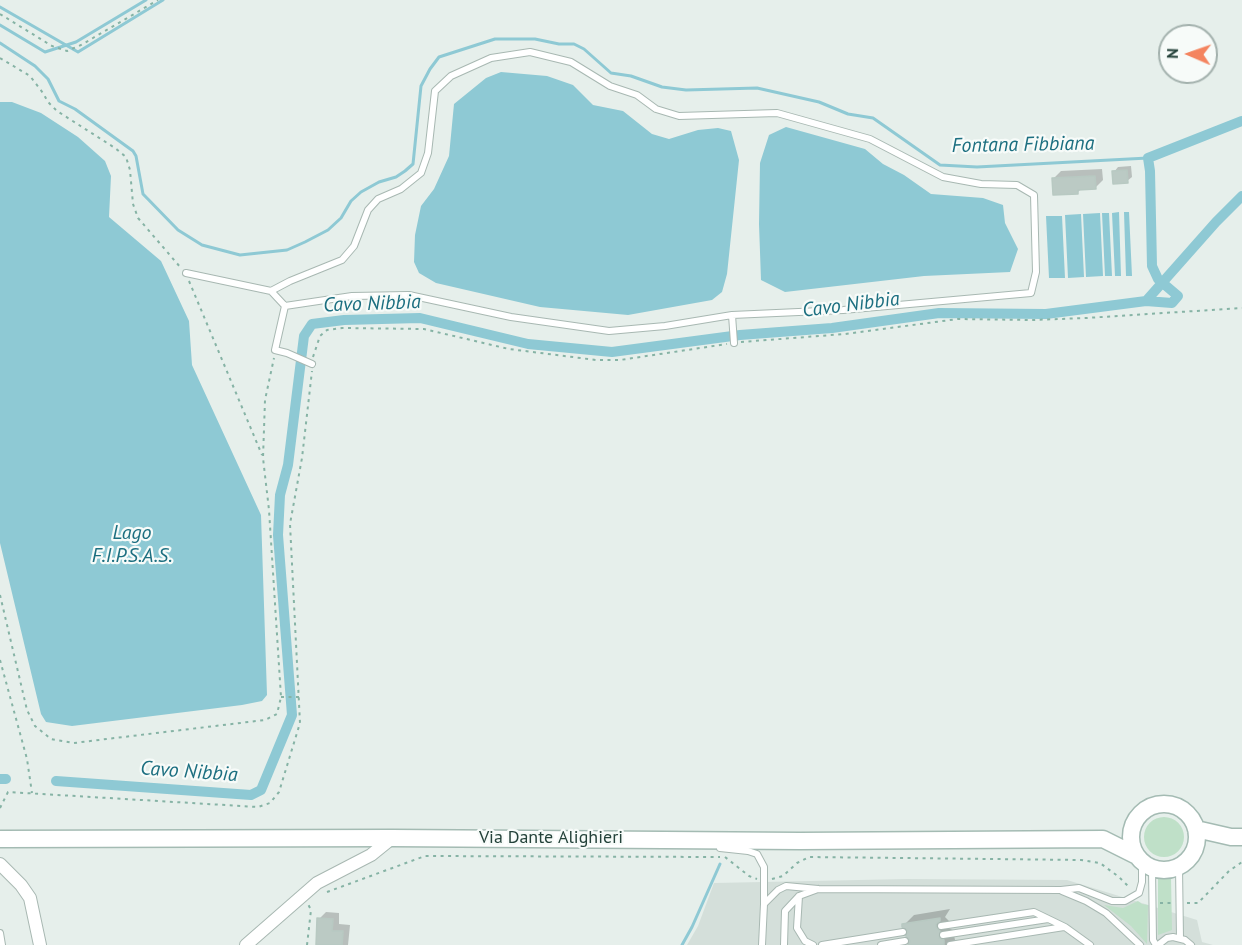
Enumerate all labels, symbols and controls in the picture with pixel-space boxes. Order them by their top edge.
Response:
north arrow [1158,24,1218,84]
text: N [1162,48,1182,59]
water label: Fontana Fibbiana [951,132,1095,158]
water label: Cavo Nibbia [801,287,901,323]
water label: Cavo Nibbia [323,290,421,318]
water label: Lago F.I.P.S.A.S. [92,521,172,568]
water label: Cavo Nibbia [140,757,238,787]
street label: Via Dante Alighieri [479,827,623,849]

